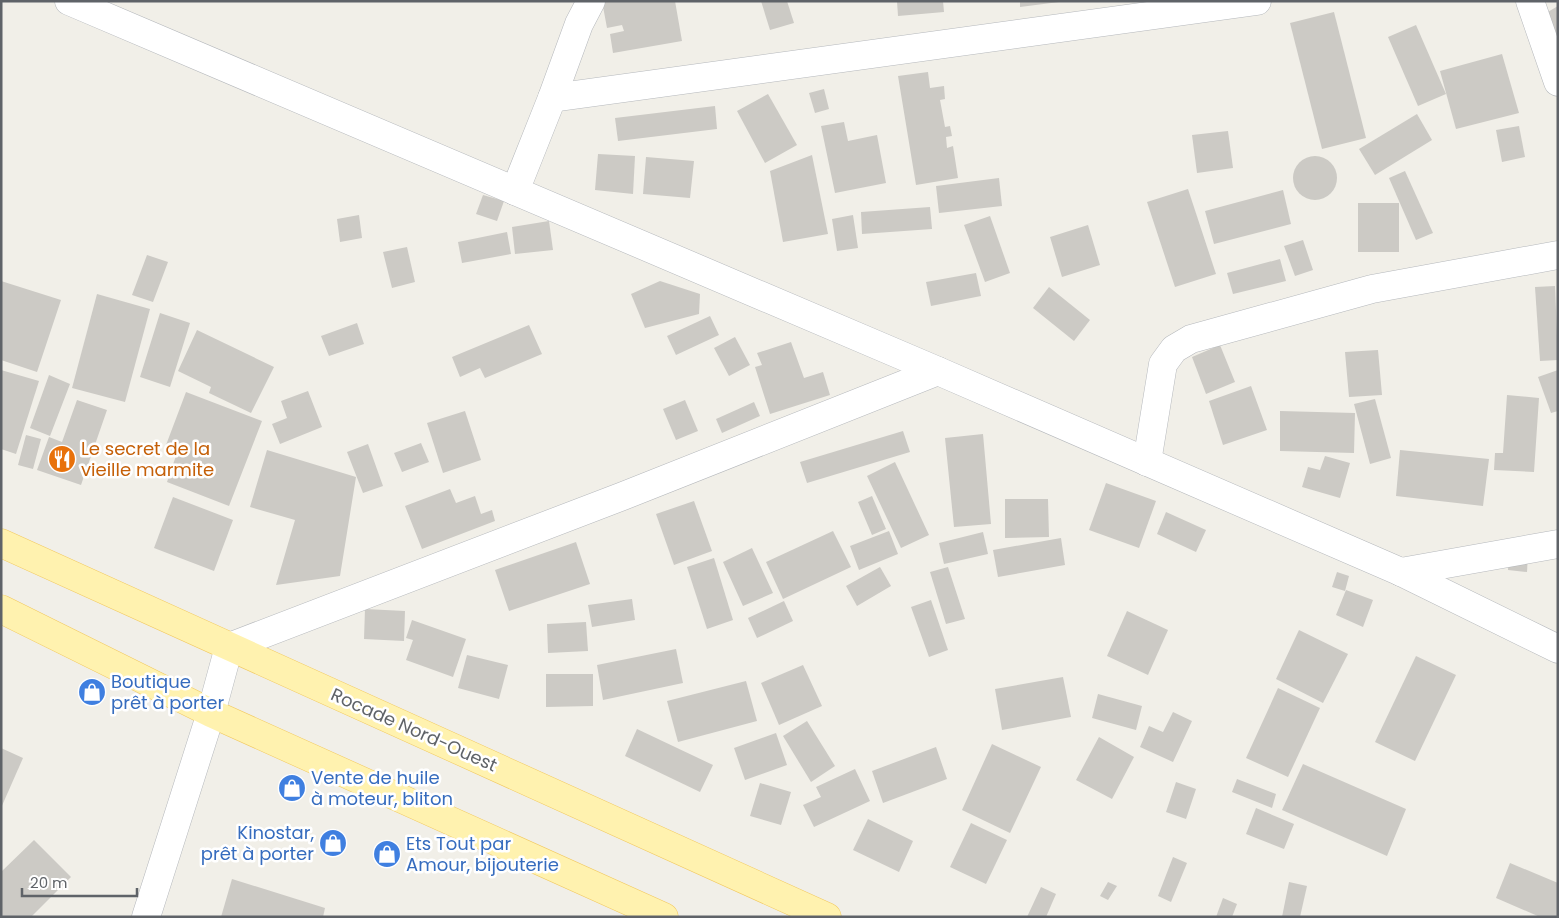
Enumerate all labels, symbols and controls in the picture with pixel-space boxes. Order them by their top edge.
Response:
place label: Le secret de la vieille marmite [81,436,214,482]
restaurant icon: Le secret de la vieille marmite [47,444,77,474]
place label: Boutique prêt à porter [111,669,224,715]
shop icon: Boutique prêt à porter [77,677,107,707]
street label: Rocade Nord-Ouest [327,682,501,777]
place label: Vente de huile à moteur, bliton [311,765,453,811]
shop icon: Vente de huile à moteur, bliton [277,773,307,803]
place label: Kinostar, prêt à porter [201,820,314,866]
shop icon: Kinostar, prêt à porter [318,828,348,858]
place label: Ets Tout par Amour, bijouterie [406,831,559,877]
shop icon: Ets Tout par Amour, bijouterie [372,839,402,869]
scale bar [22,866,138,898]
text: 20 m [30,872,68,893]

